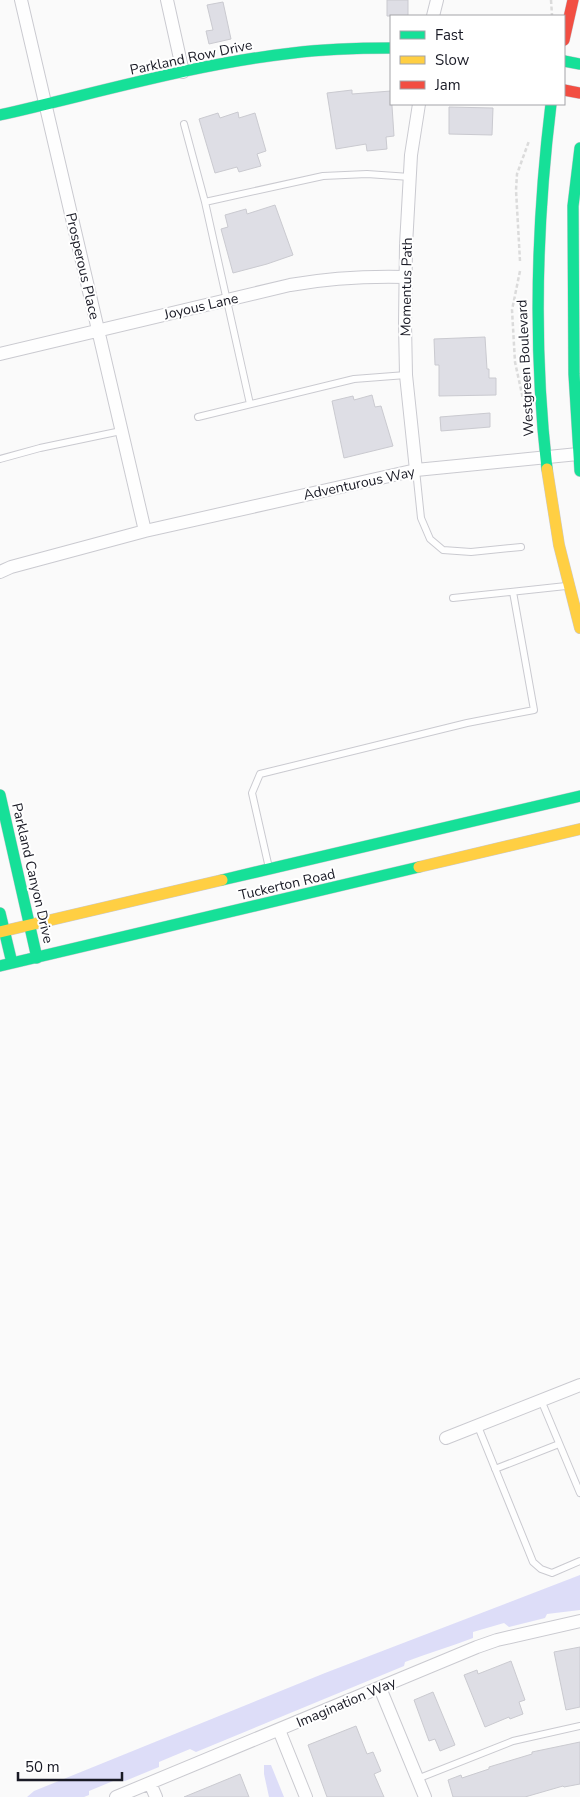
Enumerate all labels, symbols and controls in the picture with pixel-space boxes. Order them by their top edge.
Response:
legend [390,15,565,105]
text: Fast [435,25,464,45]
street label: Parkland Row Drive [128,35,254,80]
text: Slow [435,50,470,70]
text: Jam [434,75,461,95]
street label: Prosperous Place [61,211,104,321]
street label: Momentus Path [396,237,417,337]
street label: Joyous Lane [161,289,240,324]
street label: Westgreen Boulevard [512,299,539,437]
street label: Adventurous Way [302,462,417,505]
street label: Parkland Canyon Drive [7,801,58,945]
street label: Tuckerton Road [237,864,337,905]
street label: Imagination Way [293,1673,400,1732]
scale bar [18,1750,121,1782]
text: 50 m [25,1757,60,1777]

